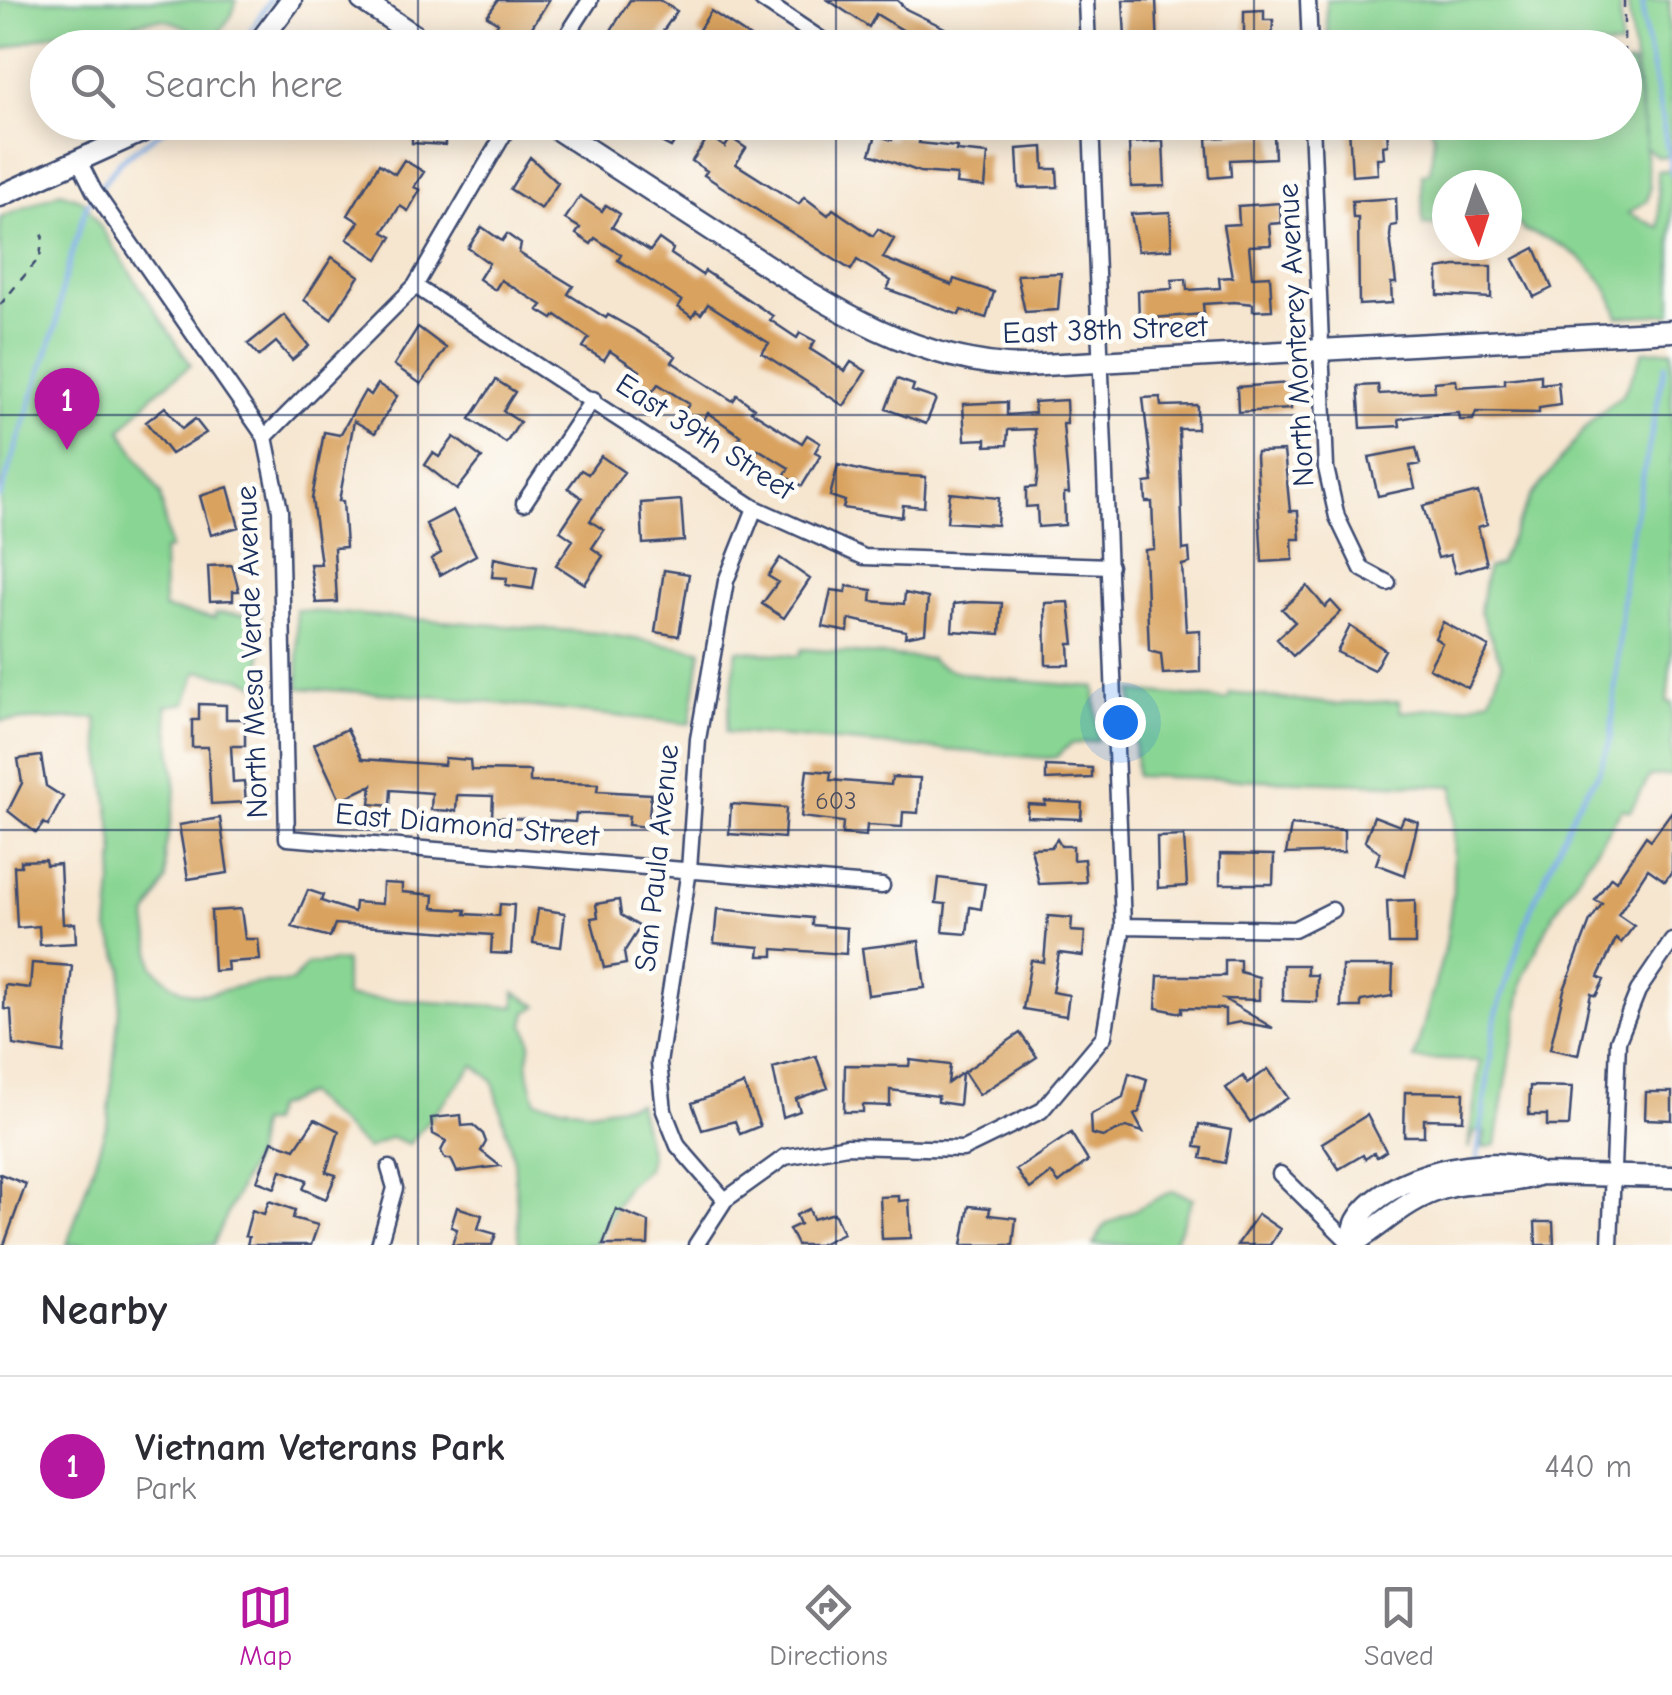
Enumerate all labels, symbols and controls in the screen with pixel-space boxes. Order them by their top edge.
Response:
search box [30,30,1642,140]
icon: search [65,58,120,113]
text: Search here [145,63,343,107]
north arrow [1432,170,1522,260]
street label: North Monterey Avenue [1271,182,1321,488]
street label: East 38th Street [1002,309,1210,351]
street label: East 39th Street [609,366,802,508]
pin: 1 [34,368,100,450]
street label: North Mesa Verde Avenue [229,485,275,819]
your location [1095,697,1146,748]
street label: San Paula Avenue [628,743,686,973]
house number: 603 [815,786,857,815]
street label: East Diamond Street [334,796,601,854]
text: Nearby [40,1286,167,1335]
text: Vietnam Veterans Park [135,1426,504,1470]
text: 1 [66,1448,79,1485]
text: 440 m [1544,1448,1632,1485]
text: Park [135,1470,196,1507]
tab: Map [238,1580,293,1672]
tab: Directions [769,1580,888,1672]
tab: Saved [1364,1580,1434,1672]

